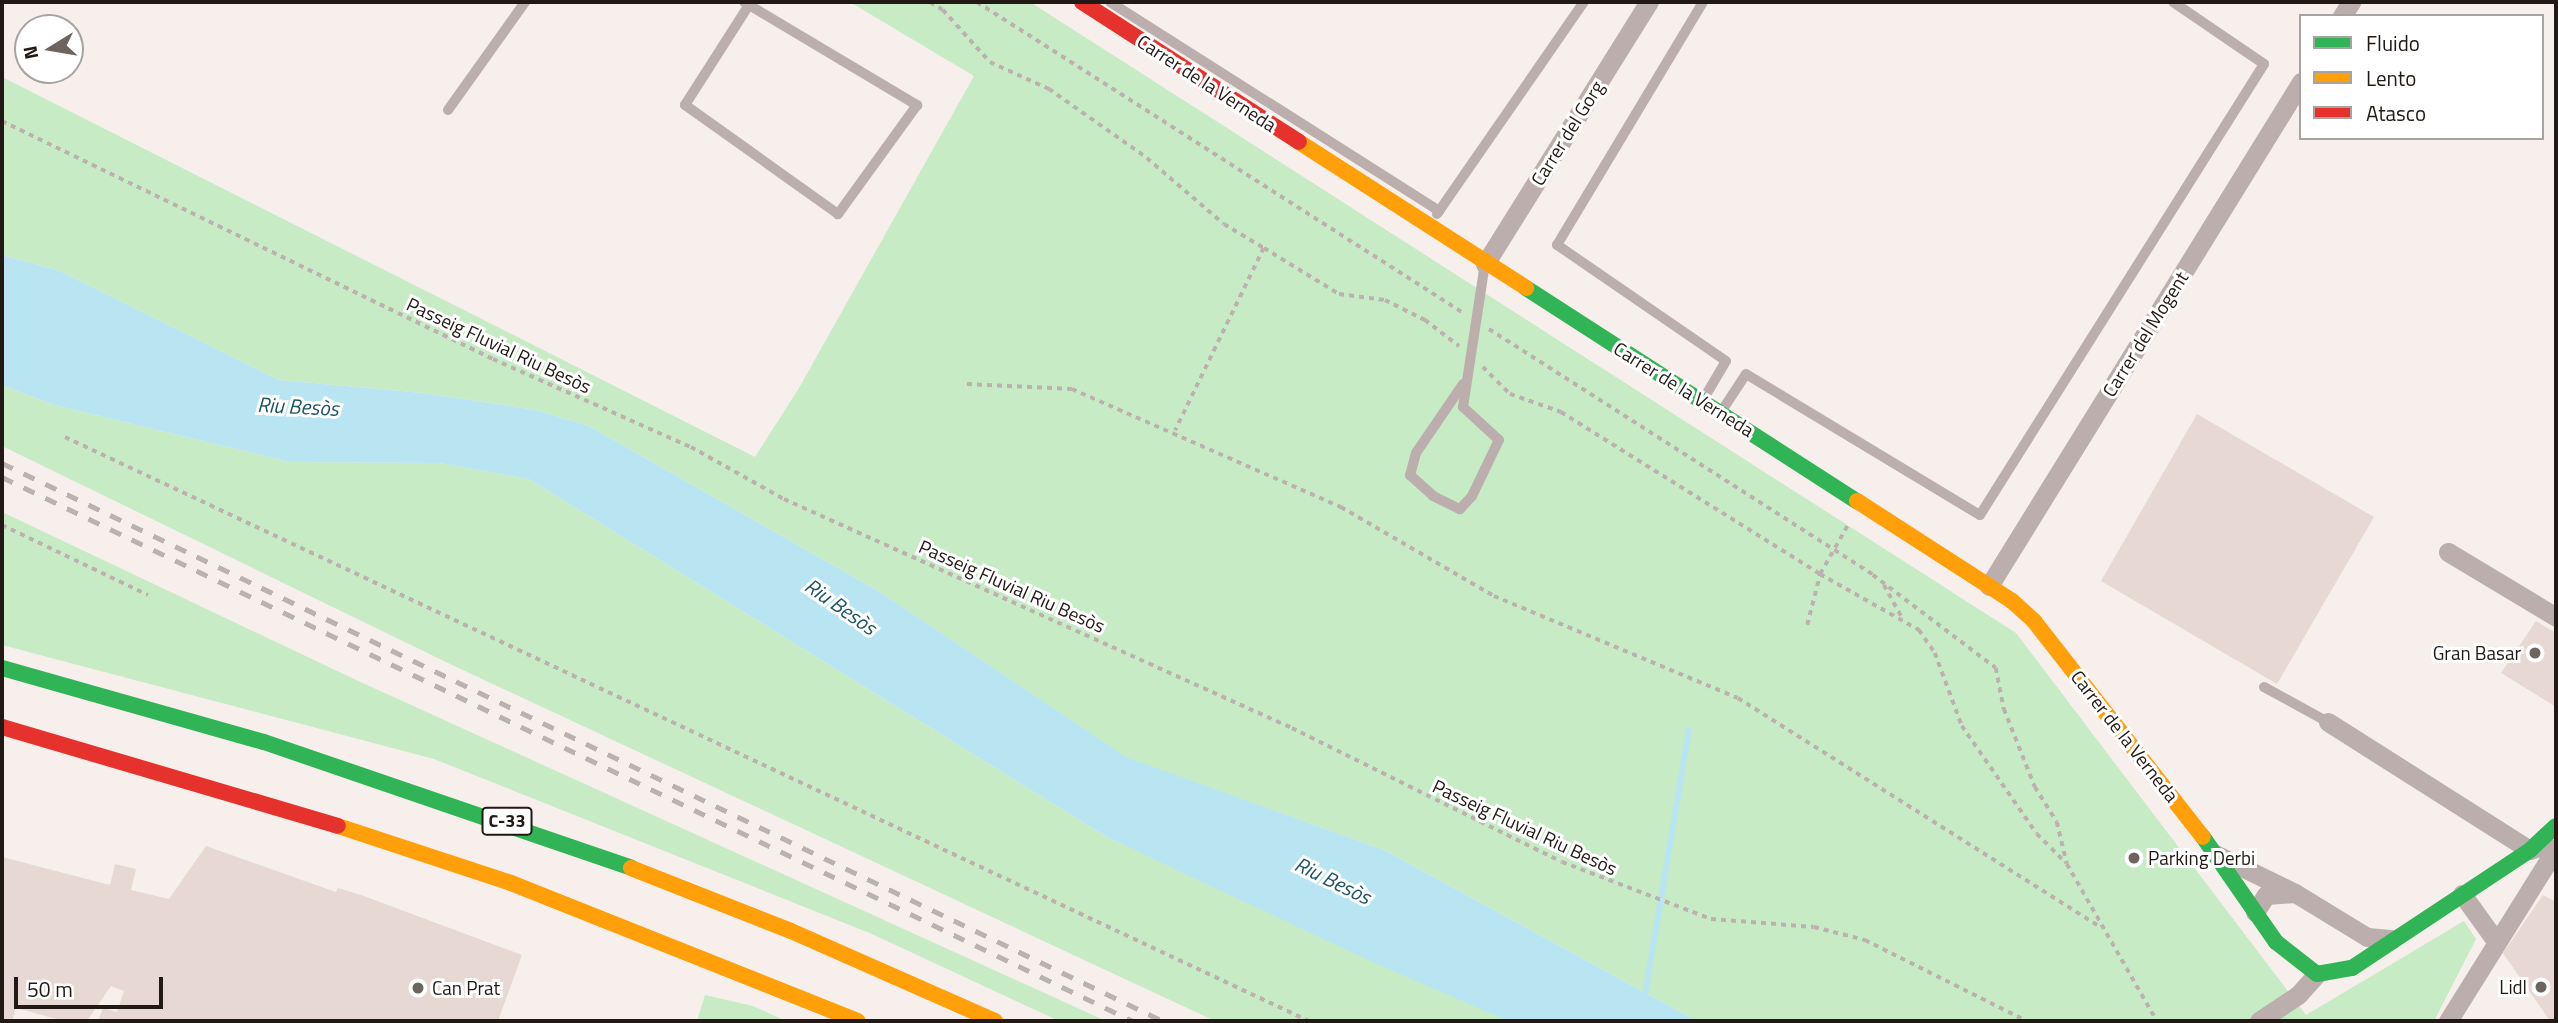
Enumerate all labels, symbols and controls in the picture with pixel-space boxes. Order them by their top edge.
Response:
north arrow [14,14,84,84]
legend [2299,14,2544,140]
text: Fluido [2366,27,2420,59]
street label: Carrer de la Verneda [1133,30,1281,136]
text: N [14,43,45,62]
text: Lento [2366,62,2416,94]
street label: Carrer del Gorg [1526,76,1608,190]
text: Atasco [2366,97,2426,129]
street label: Carrer del Mogent [2097,267,2193,401]
street label: Passeig Fluvial Riu Besòs [403,292,595,398]
street label: Carrer de la Verneda [1610,337,1758,441]
water label: Riu Besòs [257,391,339,421]
street label: Passeig Fluvial Riu Besòs [916,535,1108,637]
water label: Riu Besòs [800,572,882,640]
place label: Gran Basar [2433,642,2521,664]
marker: Gran Basar [2527,645,2543,661]
street label: Carrer de la Verneda [2066,666,2184,806]
street label: Passeig Fluvial Riu Besòs [1429,774,1621,880]
road number: C-33 [481,806,533,836]
place label: Parking Derbi [2148,847,2255,869]
marker: Parking Derbi [2126,850,2142,866]
water label: Riu Besòs [1291,851,1375,909]
scale bar [18,964,166,1008]
text: 50 m [27,973,73,1005]
place label: Lidl [2499,976,2527,998]
place label: Can Prat [432,977,500,999]
marker: Lidl [2533,979,2549,995]
marker: Can Prat [410,980,426,996]

